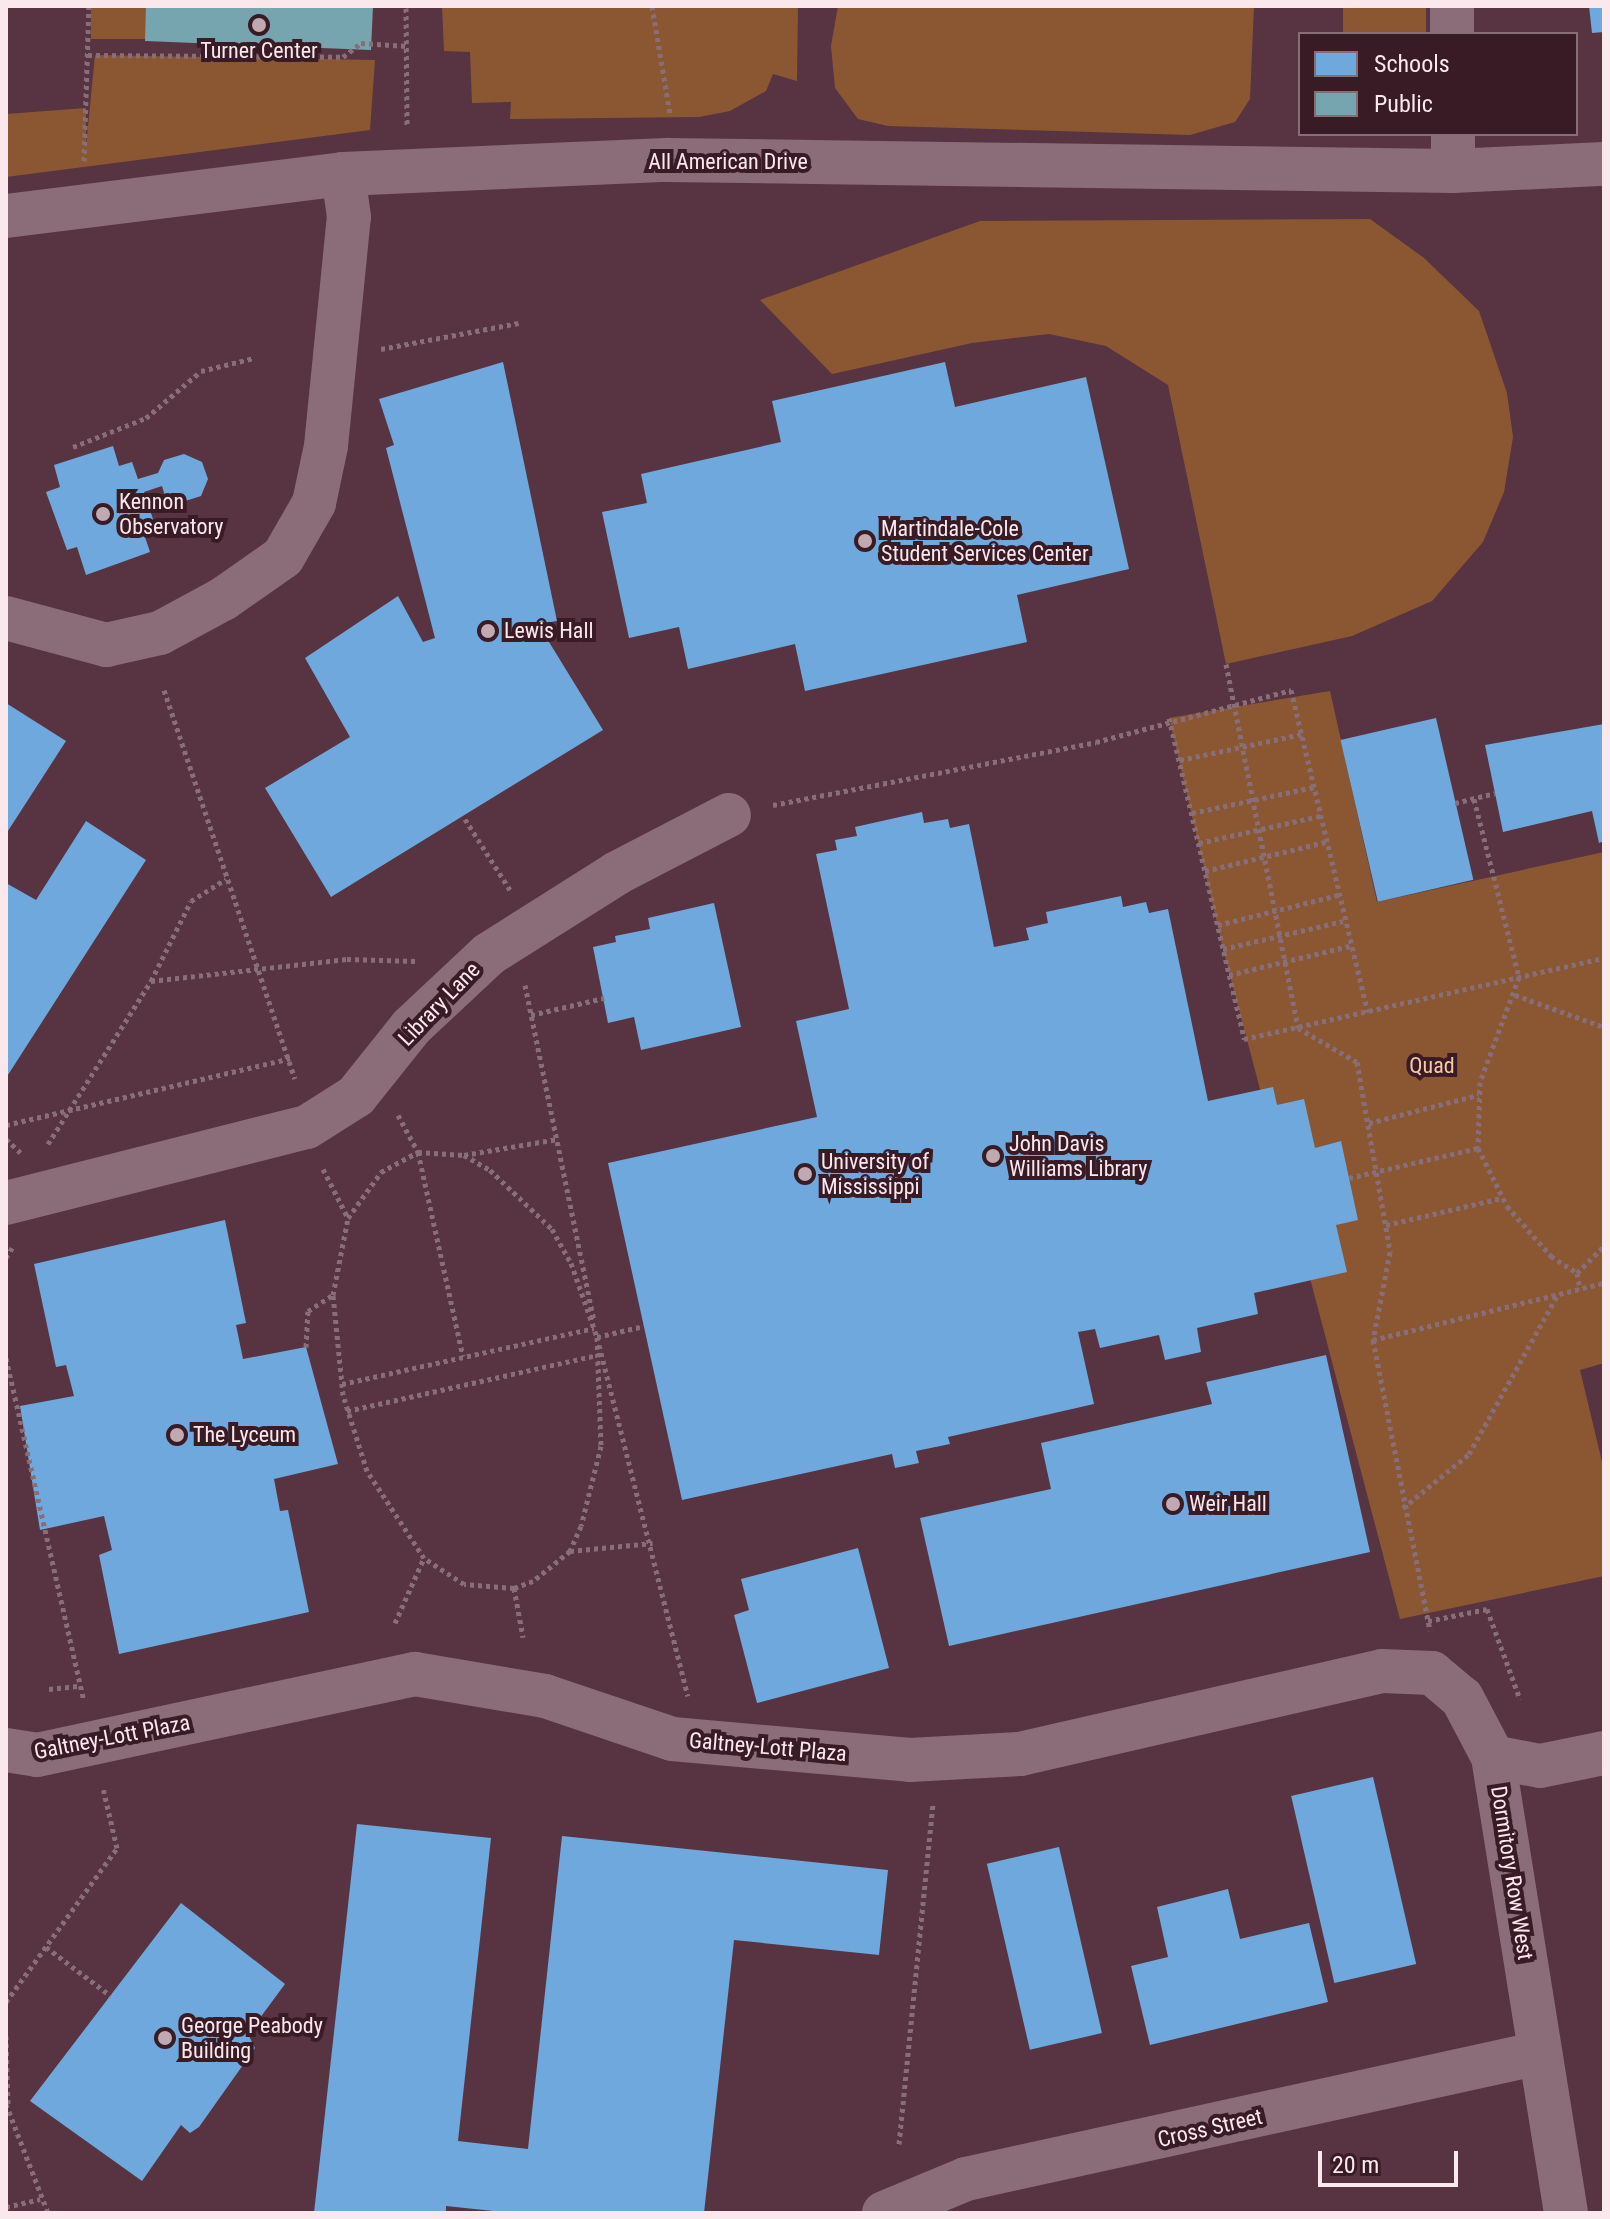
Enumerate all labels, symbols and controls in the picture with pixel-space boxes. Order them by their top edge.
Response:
marker: Turner Center [250,16,268,34]
legend [1298,32,1578,136]
place label: Turner Center [200,38,318,64]
text: Schools [1374,50,1450,78]
text: Public [1374,90,1433,118]
street label: All American Drive [648,149,808,175]
place label: Kennon Observatory [119,488,224,540]
marker: Kennon Observatory [94,505,112,523]
place label: Martindale-Cole Student Services Center [881,515,1089,566]
marker: Martindale-Cole Student Services Center [856,532,874,550]
place label: Lewis Hall [504,618,593,644]
marker: Lewis Hall [479,622,497,640]
street label: Library Lane [393,957,485,1051]
park label: Quad [1409,1053,1455,1079]
place label: John Davis Williams Library [1009,1130,1147,1182]
marker: John Davis Williams Library [984,1147,1002,1165]
place label: University of Mississippi [821,1148,929,1200]
marker: University of Mississippi [796,1165,814,1183]
place label: The Lyceum [193,1422,296,1448]
marker: The Lyceum [168,1426,186,1444]
place label: Weir Hall [1189,1491,1267,1517]
marker: Weir Hall [1164,1495,1182,1513]
street label: Galtney-Lott Plaza [32,1709,192,1765]
street label: Galtney-Lott Plaza [688,1727,848,1767]
street label: Dormitory Row West [1485,1784,1539,1962]
place label: George Peabody Building [181,2012,323,2064]
marker: George Peabody Building [156,2029,174,2047]
street label: Cross Street [1155,2103,1265,2153]
scale bar [1322,2135,1462,2185]
text: 20 m [1332,2151,1379,2179]

